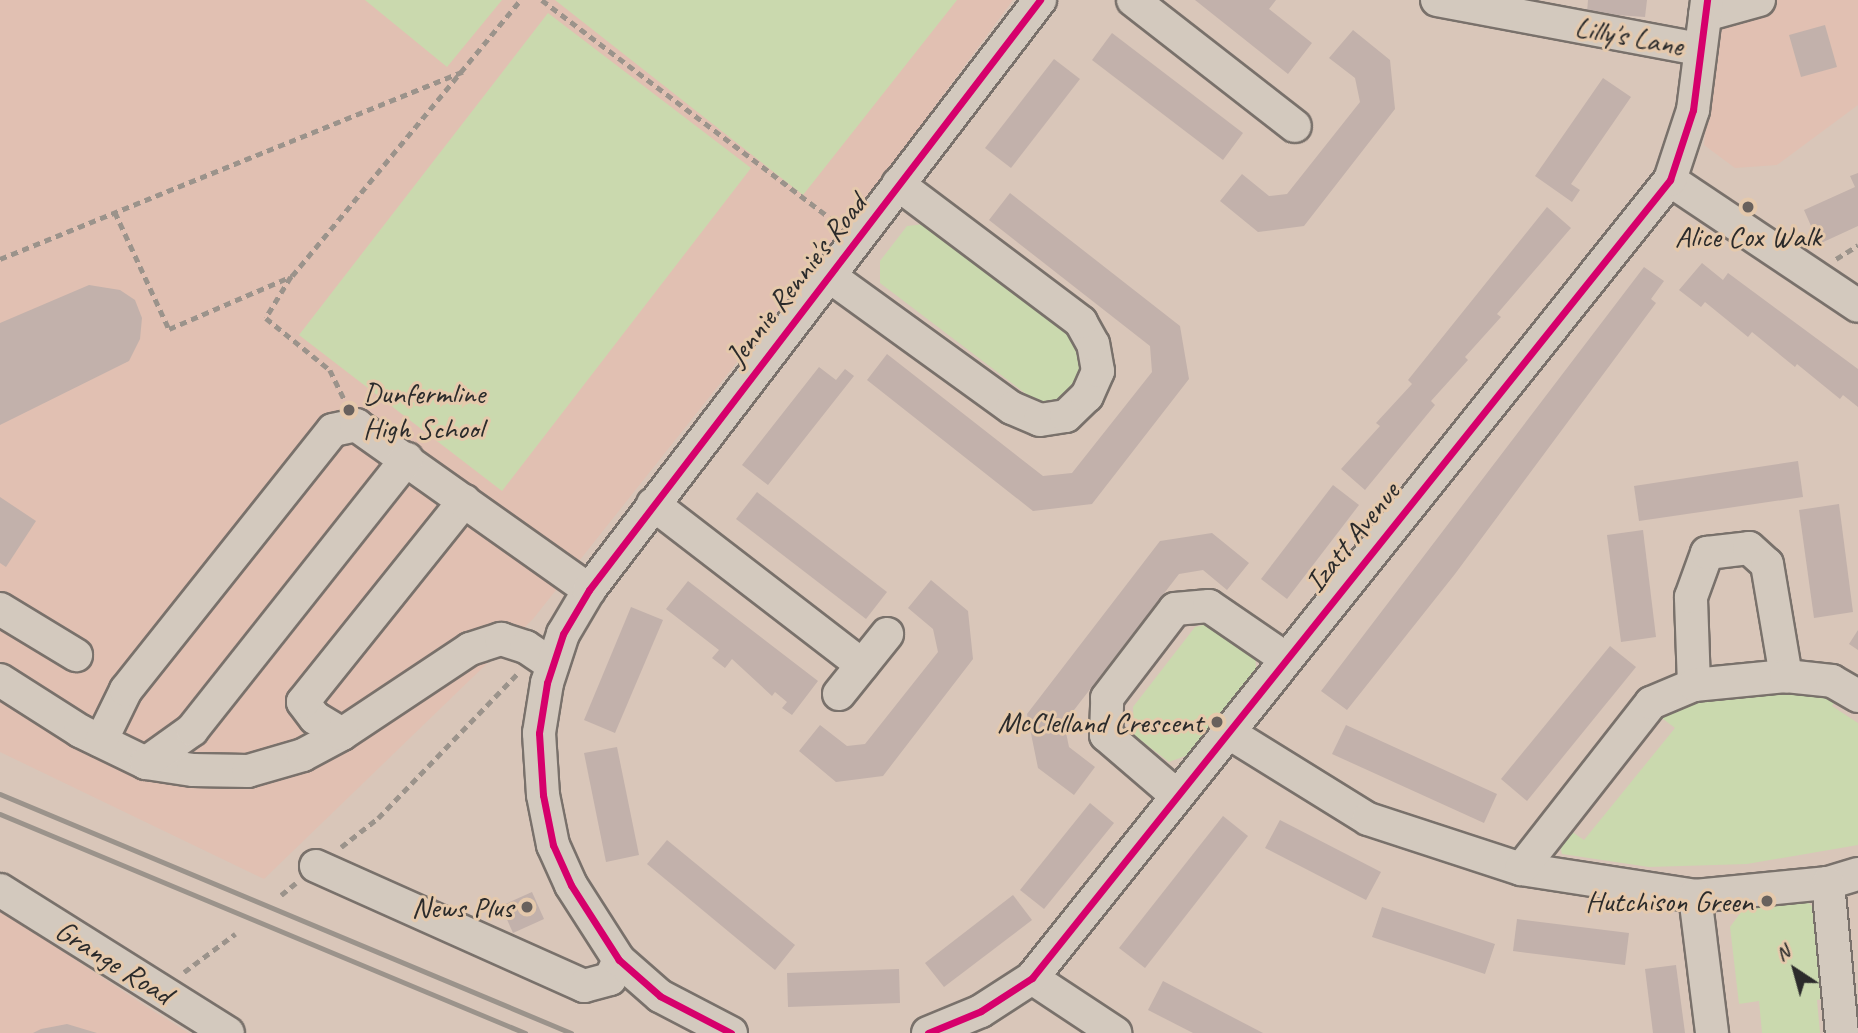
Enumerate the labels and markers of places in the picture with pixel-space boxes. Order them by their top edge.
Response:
marker: Alice Cox Walk [1740,199,1756,215]
place label: Alice Cox Walk [1675,218,1821,254]
place label: Dunfermline High School [363,375,485,446]
marker: Dunfermline High School [341,402,357,418]
place label: McClelland Crescent [997,704,1203,740]
marker: McClelland Crescent [1209,714,1225,730]
place label: Hutchison Green [1585,883,1753,919]
place label: News Plus [411,889,513,925]
marker: Hutchison Green [1759,893,1775,909]
marker: News Plus [519,899,535,915]

